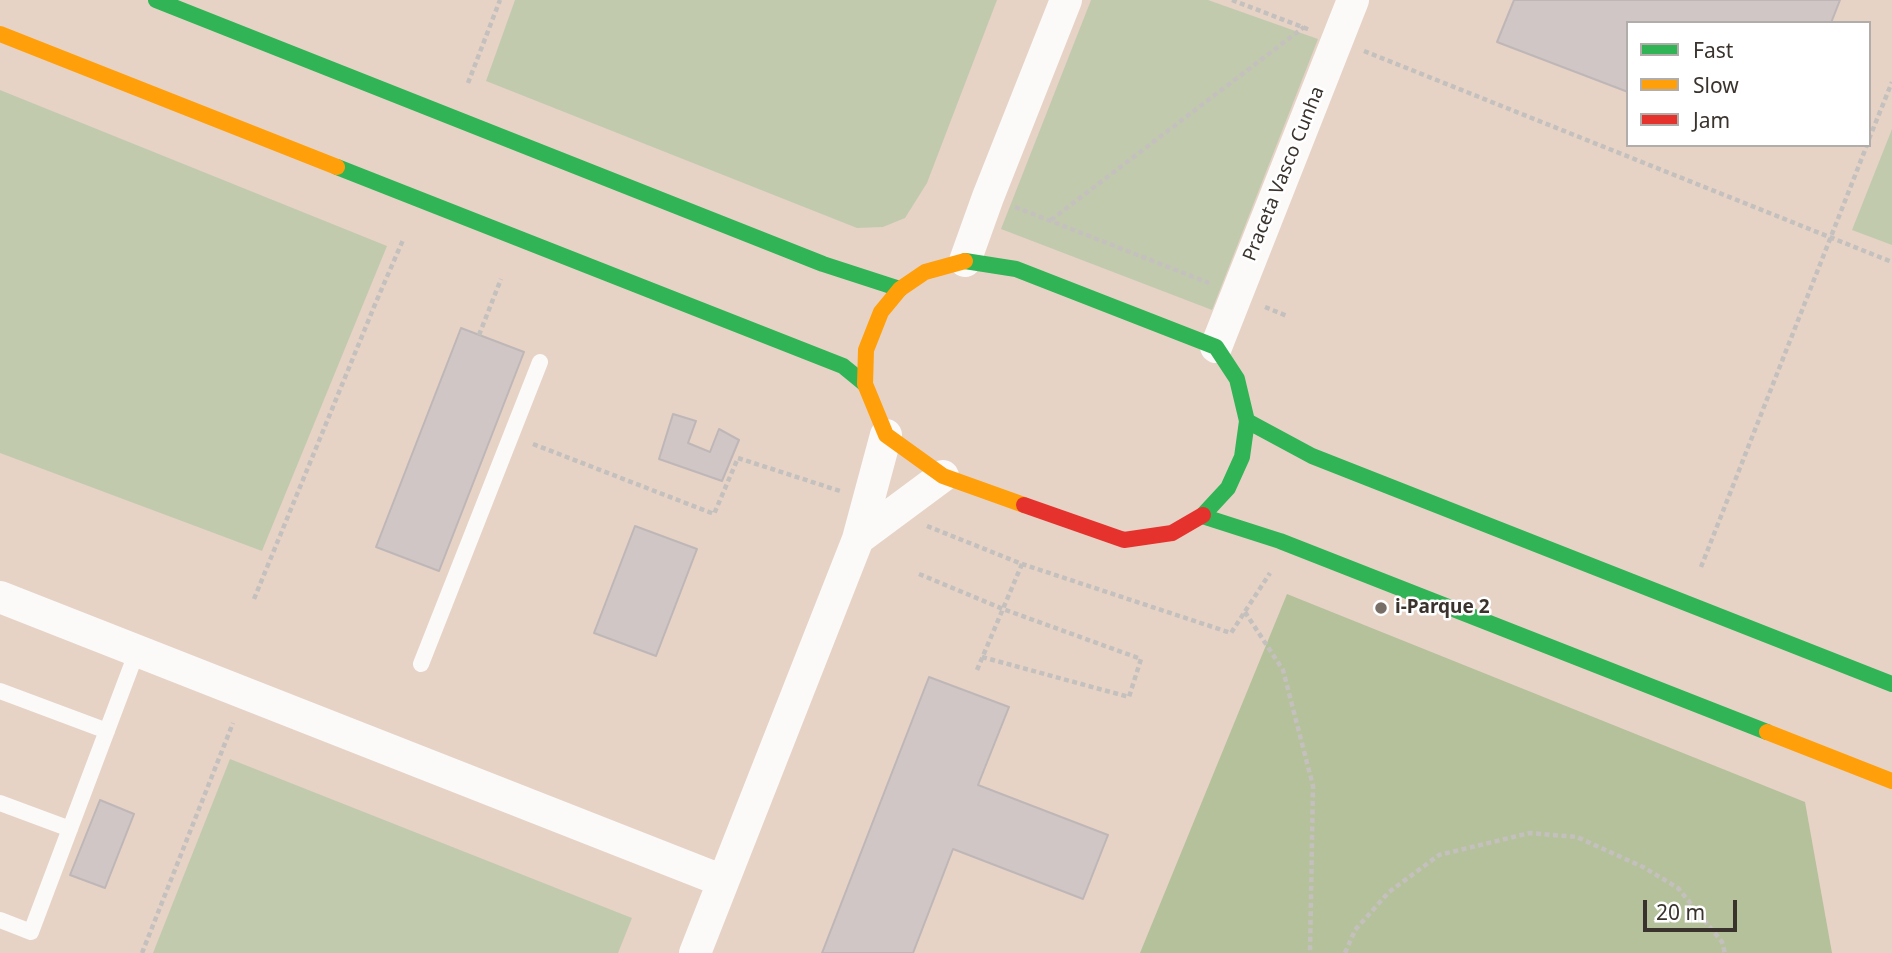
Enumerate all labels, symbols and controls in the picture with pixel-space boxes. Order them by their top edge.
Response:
legend [1626,21,1871,147]
text: Fast [1693,36,1733,64]
text: Slow [1693,71,1739,99]
street label: Praceta Vasco Cunha [1239,83,1329,265]
text: Jam [1693,106,1730,134]
place label: i-Parque 2 [1395,597,1490,619]
marker: i-Parque 2 [1373,600,1389,616]
scale bar [1647,886,1742,930]
text: 20 m [1656,898,1705,926]

